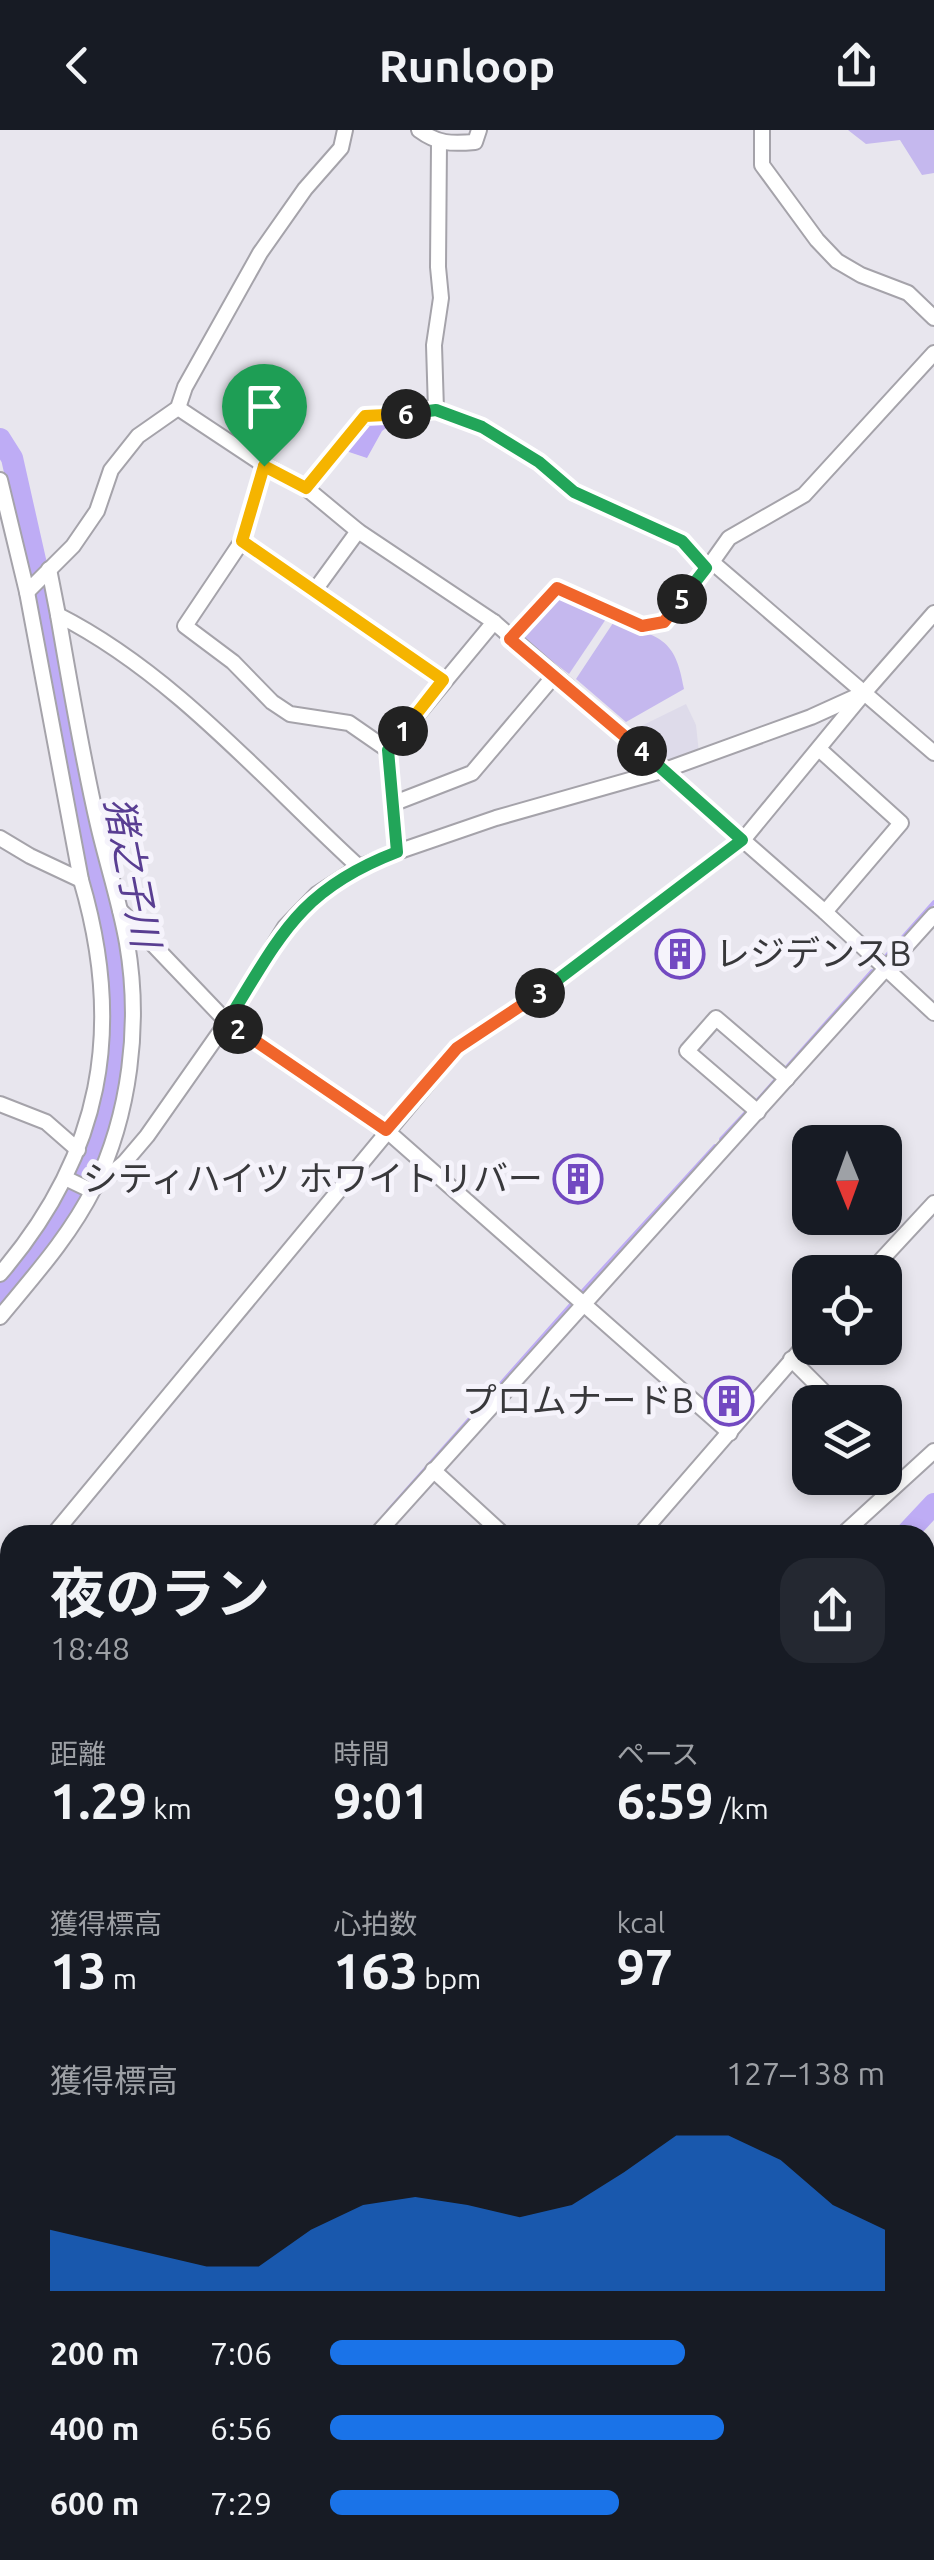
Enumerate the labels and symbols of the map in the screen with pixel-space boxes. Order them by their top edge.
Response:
pin [222,364,307,467]
pin: 6 [381,389,431,439]
pin: 5 [657,574,707,624]
pin: 1 [378,706,428,756]
pin: 4 [617,726,667,776]
water label: 猪之子川 [98,793,169,954]
building icon: レジデンスB [654,928,706,980]
place label: レジデンスB [715,933,912,973]
pin: 3 [515,968,565,1018]
pin: 2 [213,1004,263,1054]
north arrow [792,1125,902,1235]
building icon: シティハイツ ホワイトリバー [552,1153,604,1205]
place label: シティハイツ ホワイトリバー [83,1158,543,1198]
building icon: プロムナードB [703,1375,755,1427]
place label: プロムナードB [462,1380,694,1420]

